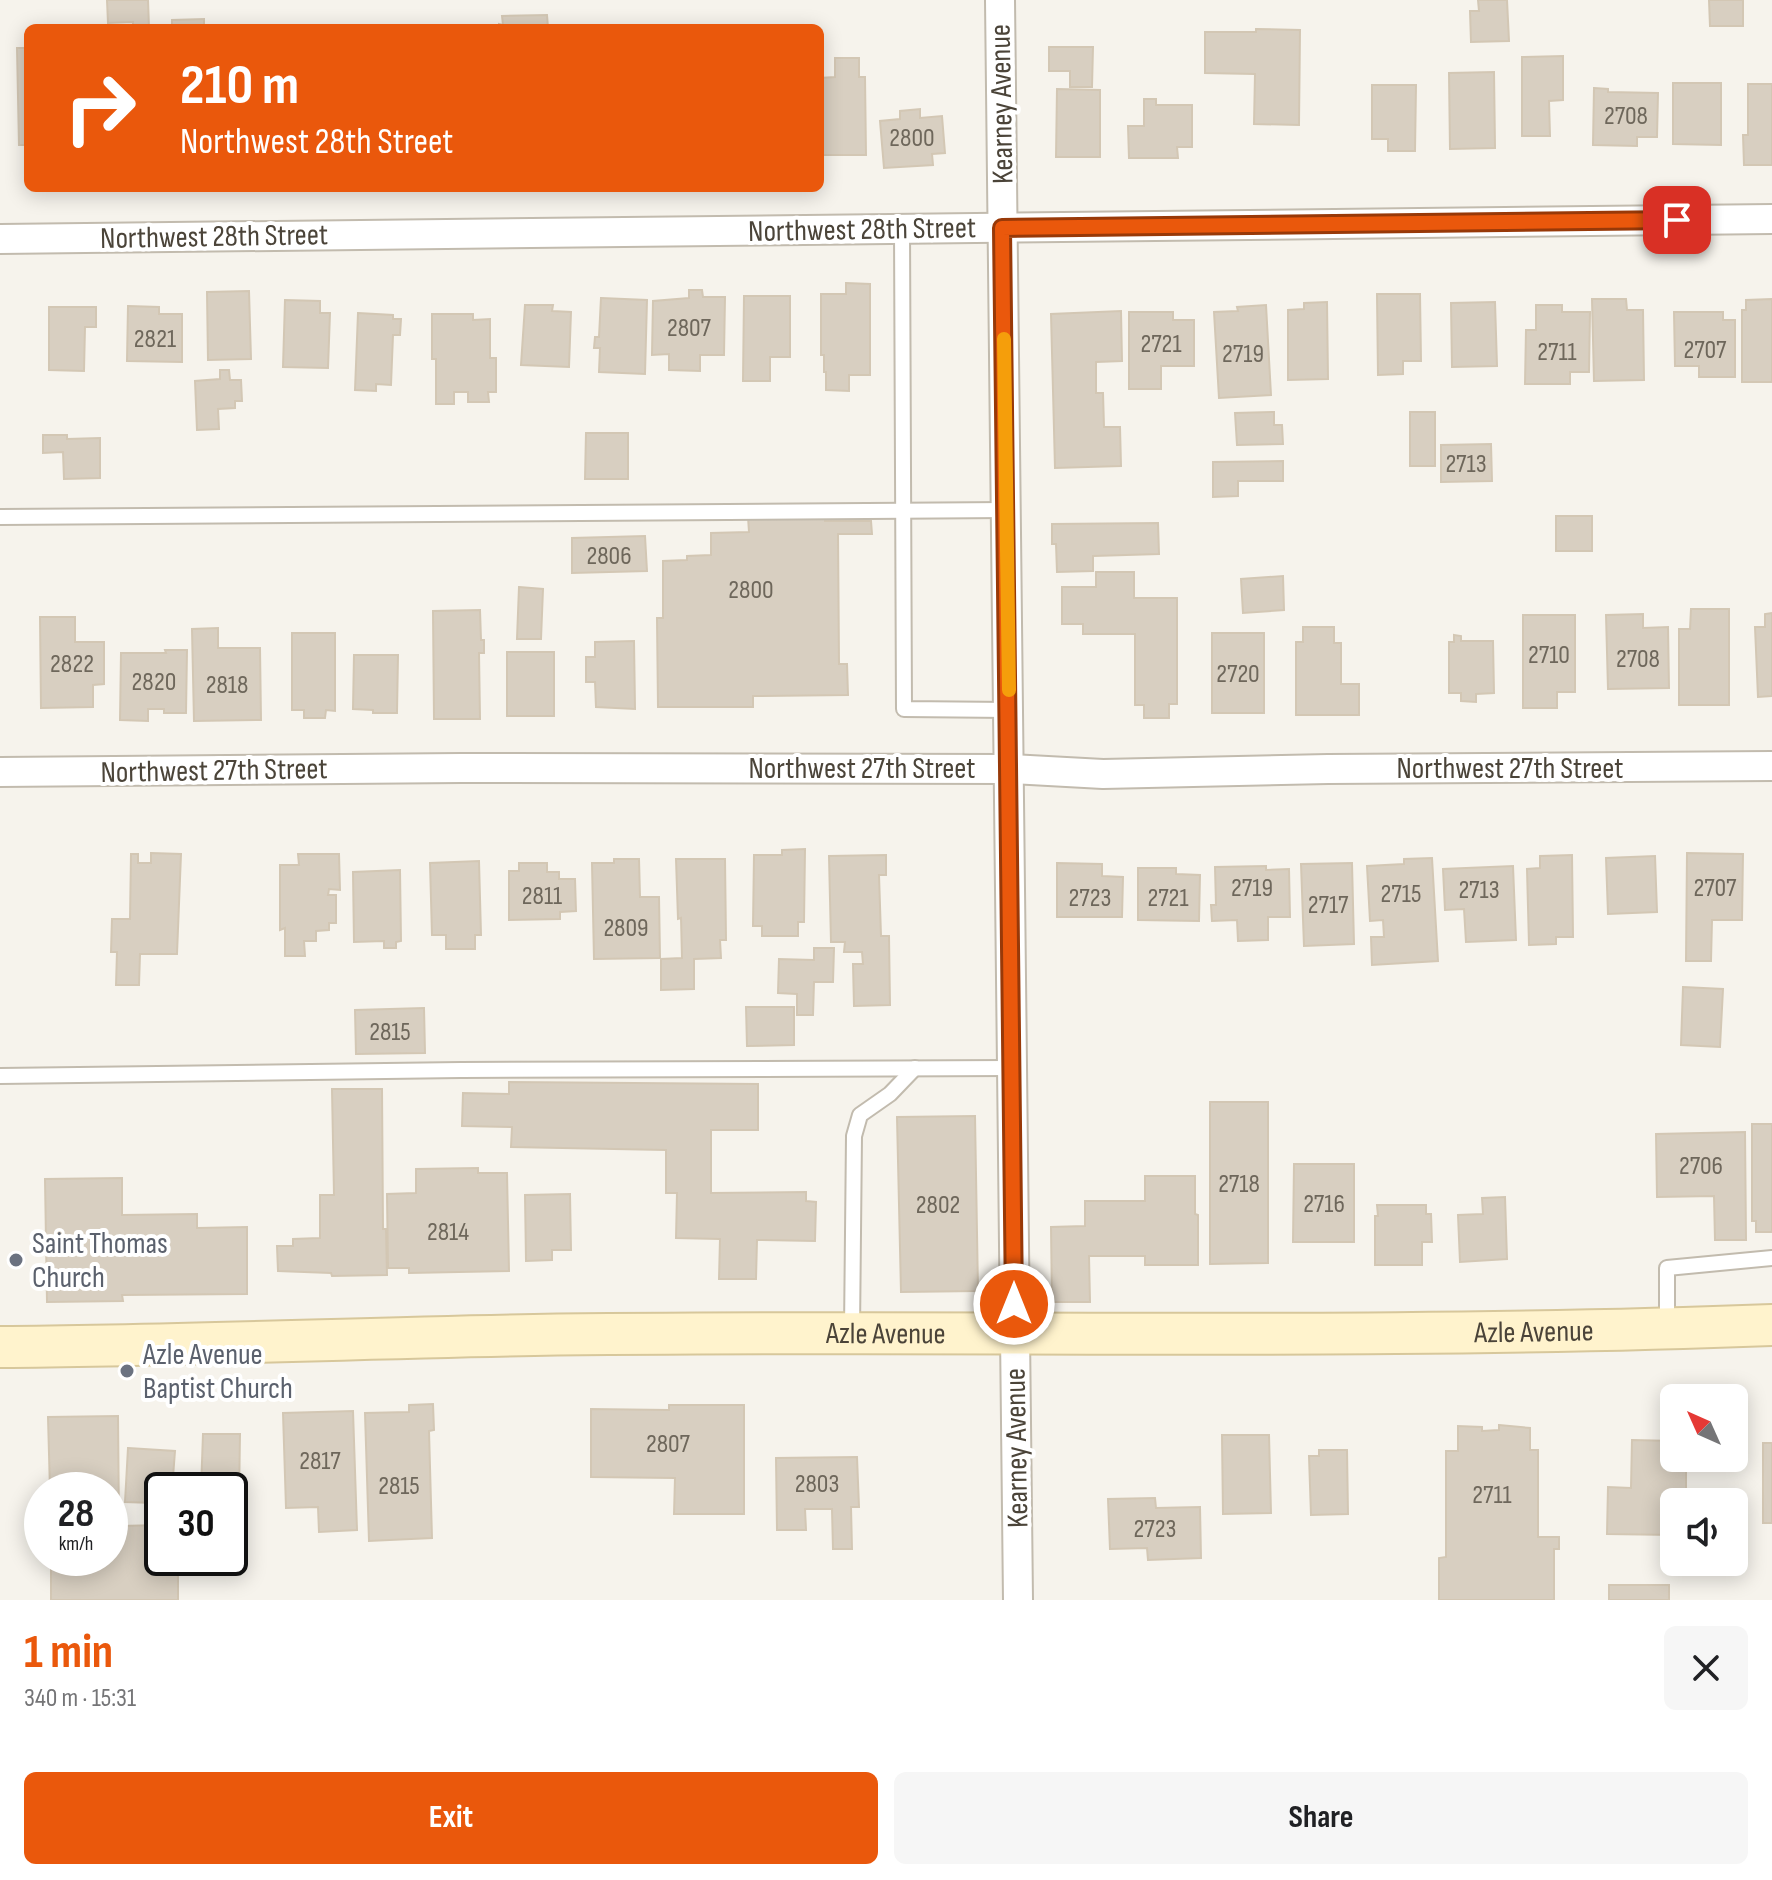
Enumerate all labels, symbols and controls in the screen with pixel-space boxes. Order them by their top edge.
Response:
street label: Kearney Avenue [983,24,1021,184]
text: 210 m [180,53,299,120]
icon: right [48,56,152,160]
house number: 2708 [1604,101,1648,132]
text: Northwest 28th Street [180,121,453,164]
house number: 2800 [889,123,935,154]
pin [1643,186,1711,254]
icon: arrive [1655,198,1699,242]
street label: Northwest 28th Street [748,210,976,250]
street label: Northwest 28th Street [100,217,328,257]
house number: 2807 [667,313,712,344]
house number: 2821 [134,324,176,355]
house number: 2721 [1140,329,1182,360]
house number: 2707 [1683,335,1727,366]
house number: 2711 [1537,337,1577,368]
house number: 2719 [1222,339,1264,370]
house number: 2713 [1445,449,1487,480]
house number: 2806 [586,541,632,572]
house number: 2800 [728,575,774,606]
house number: 2710 [1528,640,1570,671]
house number: 2708 [1616,644,1660,675]
house number: 2822 [50,649,94,680]
house number: 2720 [1216,659,1260,690]
house number: 2820 [132,667,176,698]
house number: 2818 [206,670,248,701]
street label: Northwest 27th Street [100,751,328,791]
street label: Northwest 27th Street [749,751,975,787]
street label: Northwest 27th Street [1397,751,1623,787]
house number: 2719 [1231,873,1273,904]
house number: 2707 [1693,873,1737,904]
house number: 2713 [1458,875,1500,906]
house number: 2715 [1381,879,1421,910]
house number: 2811 [522,881,562,912]
house number: 2723 [1069,883,1111,914]
house number: 2721 [1147,883,1189,914]
house number: 2717 [1308,890,1349,921]
house number: 2809 [603,913,649,944]
house number: 2815 [369,1017,411,1048]
house number: 2706 [1679,1151,1723,1182]
house number: 2718 [1218,1169,1260,1200]
house number: 2716 [1303,1189,1345,1220]
house number: 2802 [916,1190,960,1221]
house number: 2814 [427,1217,469,1248]
place label: Saint Thomas Church [32,1226,168,1296]
marker: Saint Thomas Church [7,1251,25,1269]
position arrow [972,1262,1056,1346]
street label: Azle Avenue [1473,1313,1594,1351]
street label: Azle Avenue [825,1316,946,1352]
place label: Azle Avenue Baptist Church [142,1337,293,1407]
marker: Azle Avenue Baptist Church [118,1362,136,1380]
street label: Kearney Avenue [998,1368,1036,1528]
north arrow [1660,1384,1748,1472]
map controls [1660,1384,1748,1576]
house number: 2807 [646,1429,691,1460]
house number: 2817 [299,1446,341,1477]
house number: 2803 [795,1469,839,1500]
house number: 2815 [378,1471,420,1502]
speed limit sign: 30 [144,1472,248,1576]
house number: 2711 [1472,1480,1512,1511]
button: sound [1660,1488,1748,1576]
text: 28 [58,1490,94,1538]
house number: 2723 [1134,1514,1176,1545]
text: km/h [59,1532,93,1556]
text: 1 min [24,1624,113,1681]
button: close [1664,1626,1748,1710]
text: 340 m · 15:31 [24,1683,136,1714]
button: Exit [24,1772,878,1864]
button: Share [894,1772,1748,1864]

